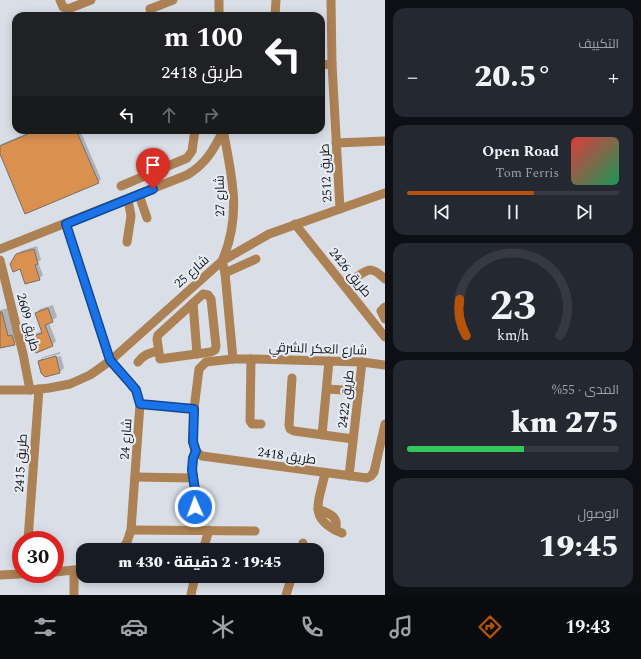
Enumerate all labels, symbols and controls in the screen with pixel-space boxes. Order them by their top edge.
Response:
text: 100 m [164,16,243,59]
icon: left [257,28,309,80]
text: التكييف [578,34,619,54]
text: 20.5° [474,54,552,100]
text: طريق 2418 [161,59,243,86]
text: − [407,61,418,94]
text: + [608,61,619,94]
icon: left [116,104,138,126]
icon: ahead [158,104,180,126]
icon: right [200,104,222,126]
text: Open Road [482,140,559,163]
street label: طريق 2512 [314,143,338,203]
pin [136,148,170,189]
icon: arrive [142,154,164,176]
text: Tom Ferris [496,163,559,183]
street label: شارع 27 [210,175,230,217]
icon: previous [431,201,453,223]
icon: pause [502,201,524,223]
icon: next [573,201,595,223]
street label: طريق 2426 [324,243,377,302]
street label: شارع 25 [170,250,214,293]
text: 23 [490,274,536,337]
street label: طريق 2609 [11,291,45,353]
text: km/h [497,324,529,346]
street label: شارع العكر الشرقي [269,337,367,361]
street label: طريق 2422 [332,369,360,430]
text: المدى · 55% [552,380,619,400]
text: 275 km [511,400,619,446]
street label: شارع 24 [115,418,137,460]
street label: طريق 2415 [9,433,33,493]
street label: طريق 2418 [256,442,317,470]
position arrow [174,486,216,528]
text: الوصول [578,504,619,524]
text: 19:45 [539,524,619,570]
speed limit sign: 30 [12,531,64,583]
text: 19:45 · 2 دقيقة · 430 m [118,551,282,574]
icon: filters [31,613,59,641]
icon: car [120,613,148,641]
icon: climate [209,613,237,641]
icon: phone [298,613,326,641]
icon: music [387,613,415,641]
icon: directions [476,613,504,641]
text: 19:43 [565,614,610,641]

